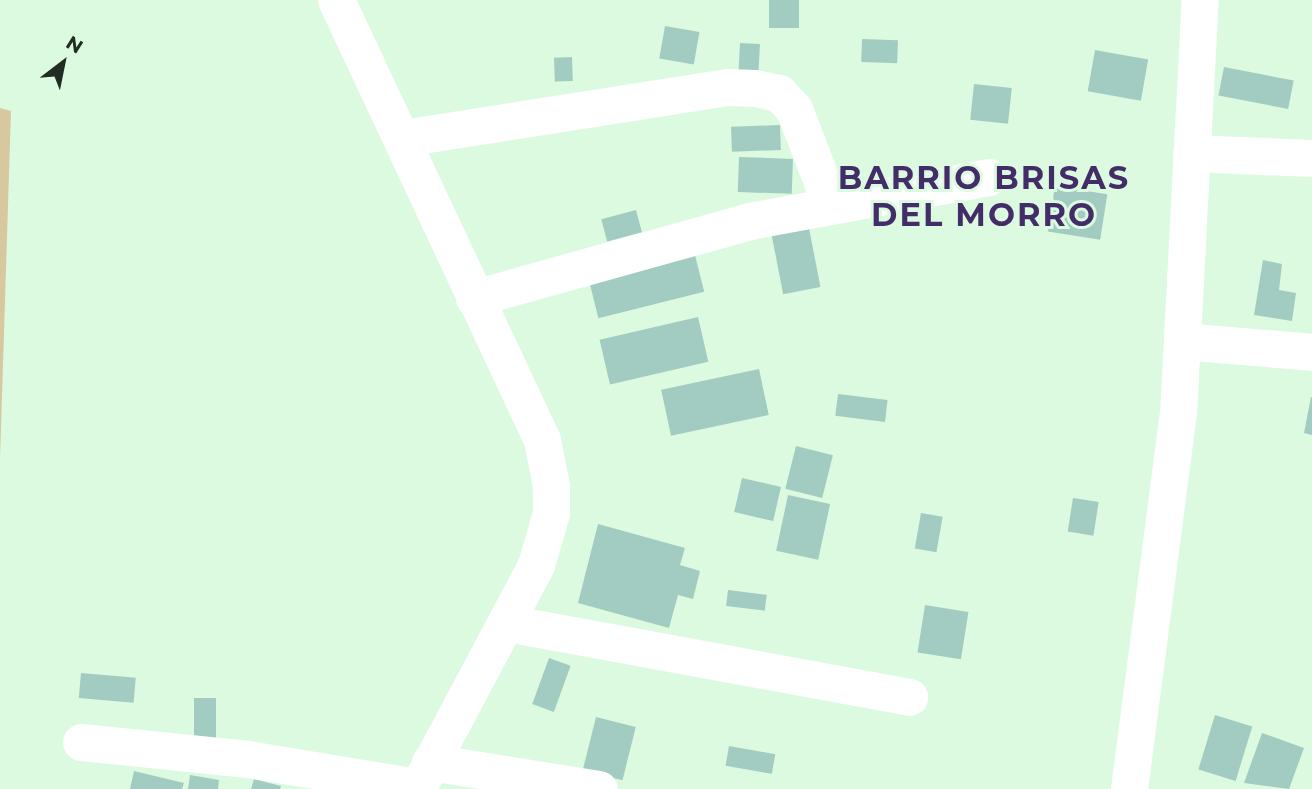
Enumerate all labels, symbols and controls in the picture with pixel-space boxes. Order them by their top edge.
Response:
north arrow [28,28,98,98]
text: N [62,31,87,59]
district label: BARRIO BRISAS DEL MORRO [839,160,1129,235]

